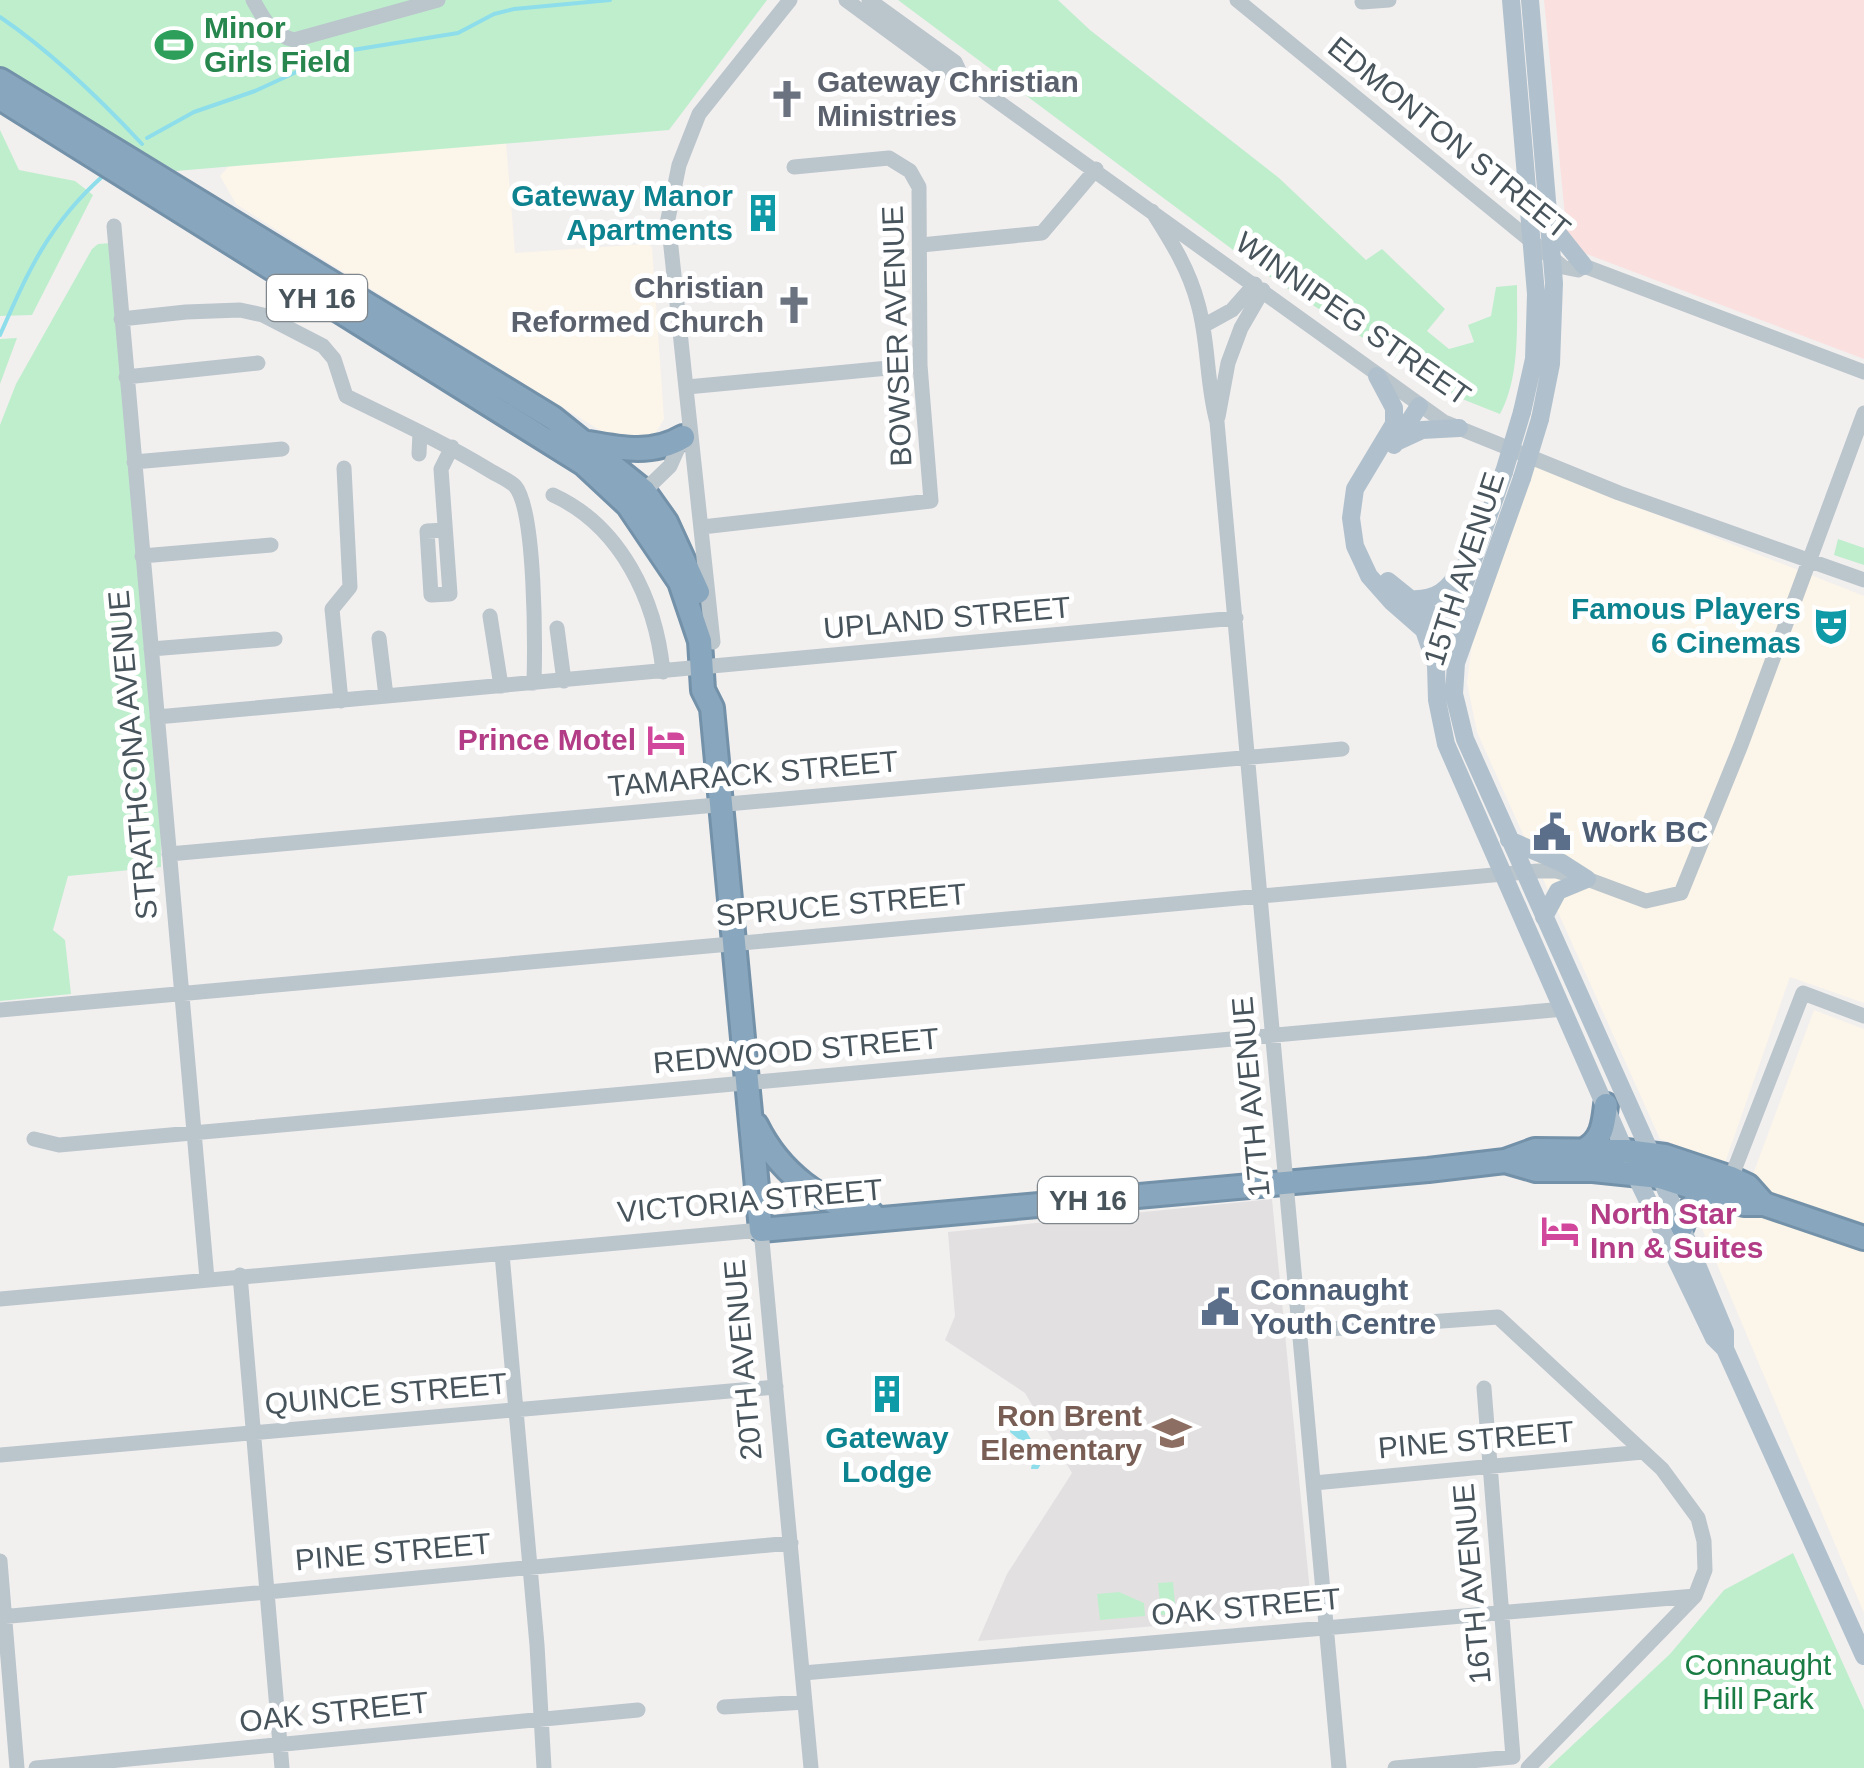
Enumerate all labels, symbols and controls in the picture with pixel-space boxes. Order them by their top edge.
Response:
place label: Minor Girls Field [204,11,351,78]
sports icon: Minor Girls Field [153,24,195,66]
street label: EDMONTON STREET [1322,30,1577,245]
place label: Gateway Christian Ministries [817,65,1079,132]
church icon: Gateway Christian Ministries [766,78,808,120]
place label: Gateway Manor Apartments [511,179,733,246]
building icon: Gateway Manor Apartments [742,192,784,234]
street label: BOWSER AVENUE [875,205,918,467]
street label: WINNIPEG STREET [1230,225,1477,412]
place label: Christian Reformed Church [511,271,764,338]
road number: YH 16 [267,275,367,321]
church icon: Christian Reformed Church [773,284,815,326]
street label: 15TH AVENUE [1417,468,1510,670]
street label: STRATHCONA AVENUE [102,589,163,921]
street label: UPLAND STREET [822,590,1072,645]
place label: Famous Players 6 Cinemas [1571,592,1801,659]
theatre icon: Famous Players 6 Cinemas [1810,605,1852,647]
hotel icon: Prince Motel [645,719,687,761]
place label: Prince Motel [458,723,636,756]
street label: TAMARACK STREET [607,744,899,803]
public building icon: Work BC [1531,811,1573,853]
place label: Work BC [1582,815,1708,848]
street label: SPRUCE STREET [714,877,968,932]
street label: 17TH AVENUE [1225,995,1276,1199]
street label: REDWOOD STREET [652,1022,940,1079]
street label: VICTORIA STREET [616,1172,884,1229]
road number: YH 16 [1038,1177,1138,1223]
place label: North Star Inn & Suites [1590,1197,1763,1264]
hotel icon: North Star Inn & Suites [1539,1210,1581,1252]
street label: 20TH AVENUE [717,1258,768,1462]
place label: Connaught Youth Centre [1250,1273,1436,1340]
public building icon: Connaught Youth Centre [1199,1286,1241,1328]
street label: QUINCE STREET [263,1366,509,1421]
building icon: Gateway Lodge [866,1373,908,1415]
place label: Ron Brent Elementary [980,1399,1142,1466]
school or university icon: Ron Brent Elementary [1151,1412,1193,1454]
street label: PINE STREET [1377,1414,1575,1465]
place label: Gateway Lodge [825,1421,949,1488]
street label: 16TH AVENUE [1446,1482,1497,1686]
street label: PINE STREET [294,1526,492,1577]
street label: OAK STREET [1150,1582,1342,1631]
park label: Connaught Hill Park [1685,1648,1832,1715]
street label: OAK STREET [238,1685,430,1738]

